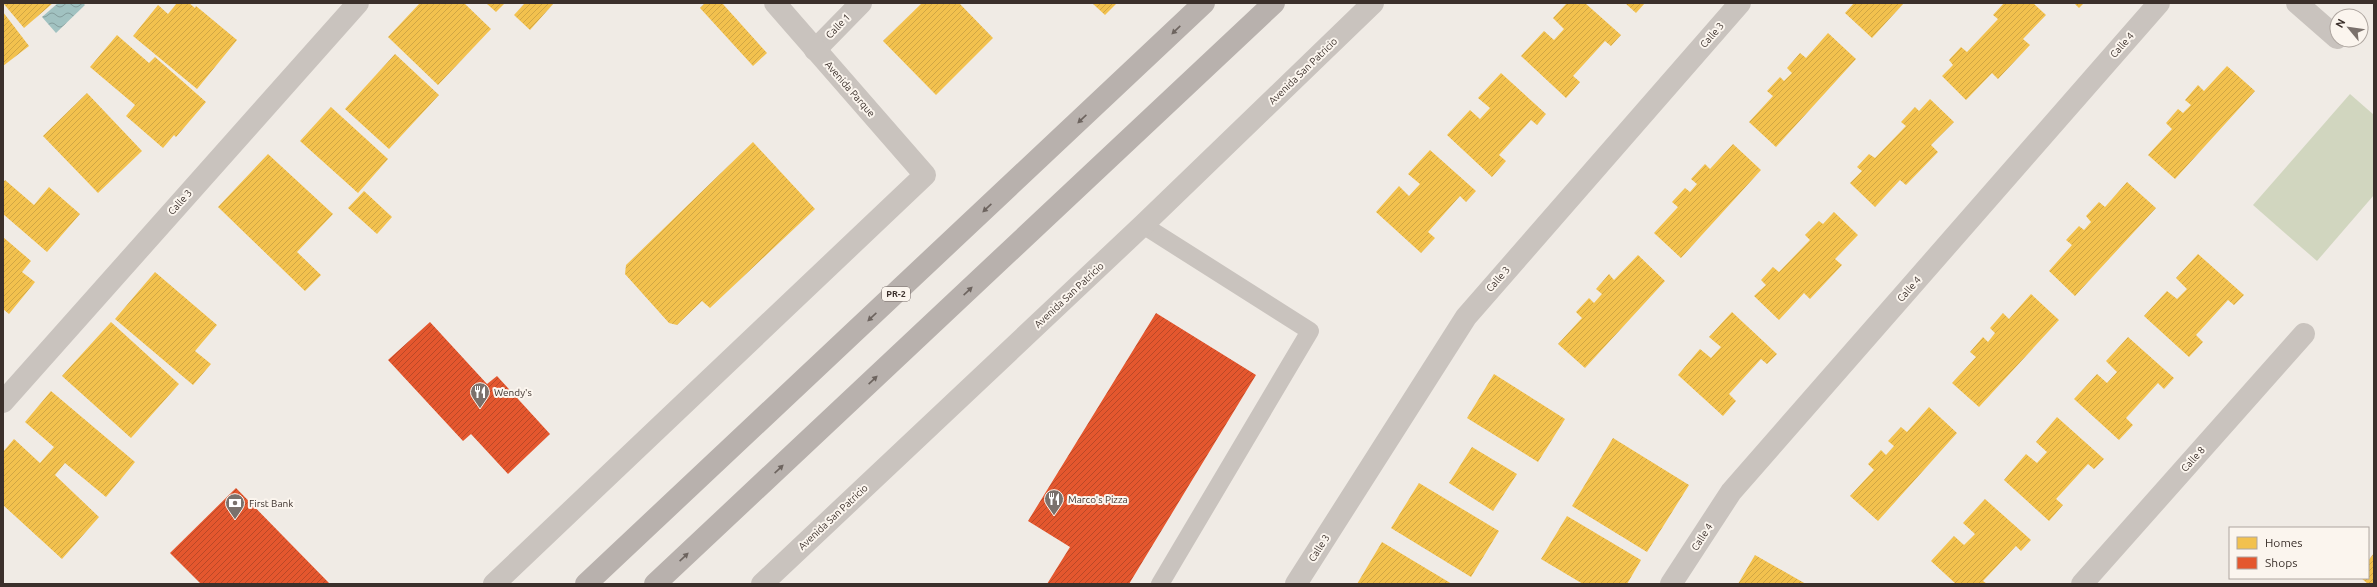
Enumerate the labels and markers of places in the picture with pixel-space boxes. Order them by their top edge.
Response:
restaurant icon: Wendy's [469,381,491,409]
place label: Wendy's [494,387,532,398]
restaurant icon: Marco's Pizza [1043,488,1065,516]
bank icon: First Bank [224,492,246,520]
place label: Marco's Pizza [1068,494,1128,505]
place label: First Bank [249,498,293,509]

